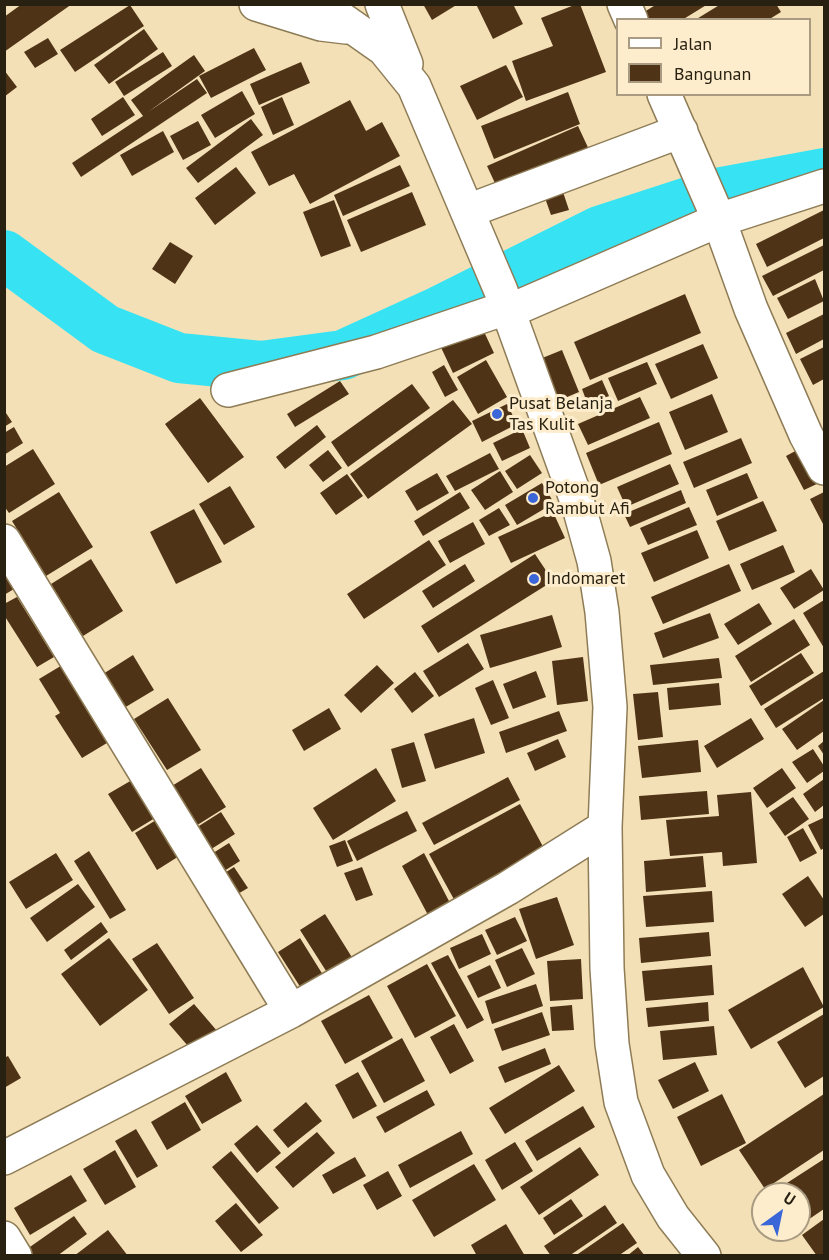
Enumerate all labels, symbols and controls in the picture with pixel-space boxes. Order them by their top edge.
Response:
legend [616,18,811,96]
text: Jalan [674,32,712,55]
text: Bangunan [674,62,751,85]
place label: Pusat Belanja Tas Kulit [509,393,613,436]
marker: Pusat Belanja Tas Kulit [490,407,504,421]
place label: Potong Rambut Afi [545,477,630,520]
marker: Potong Rambut Afi [526,491,540,505]
place label: Indomaret [546,568,625,590]
marker: Indomaret [527,572,541,586]
north arrow [751,1182,811,1242]
text: U [780,1187,799,1210]

